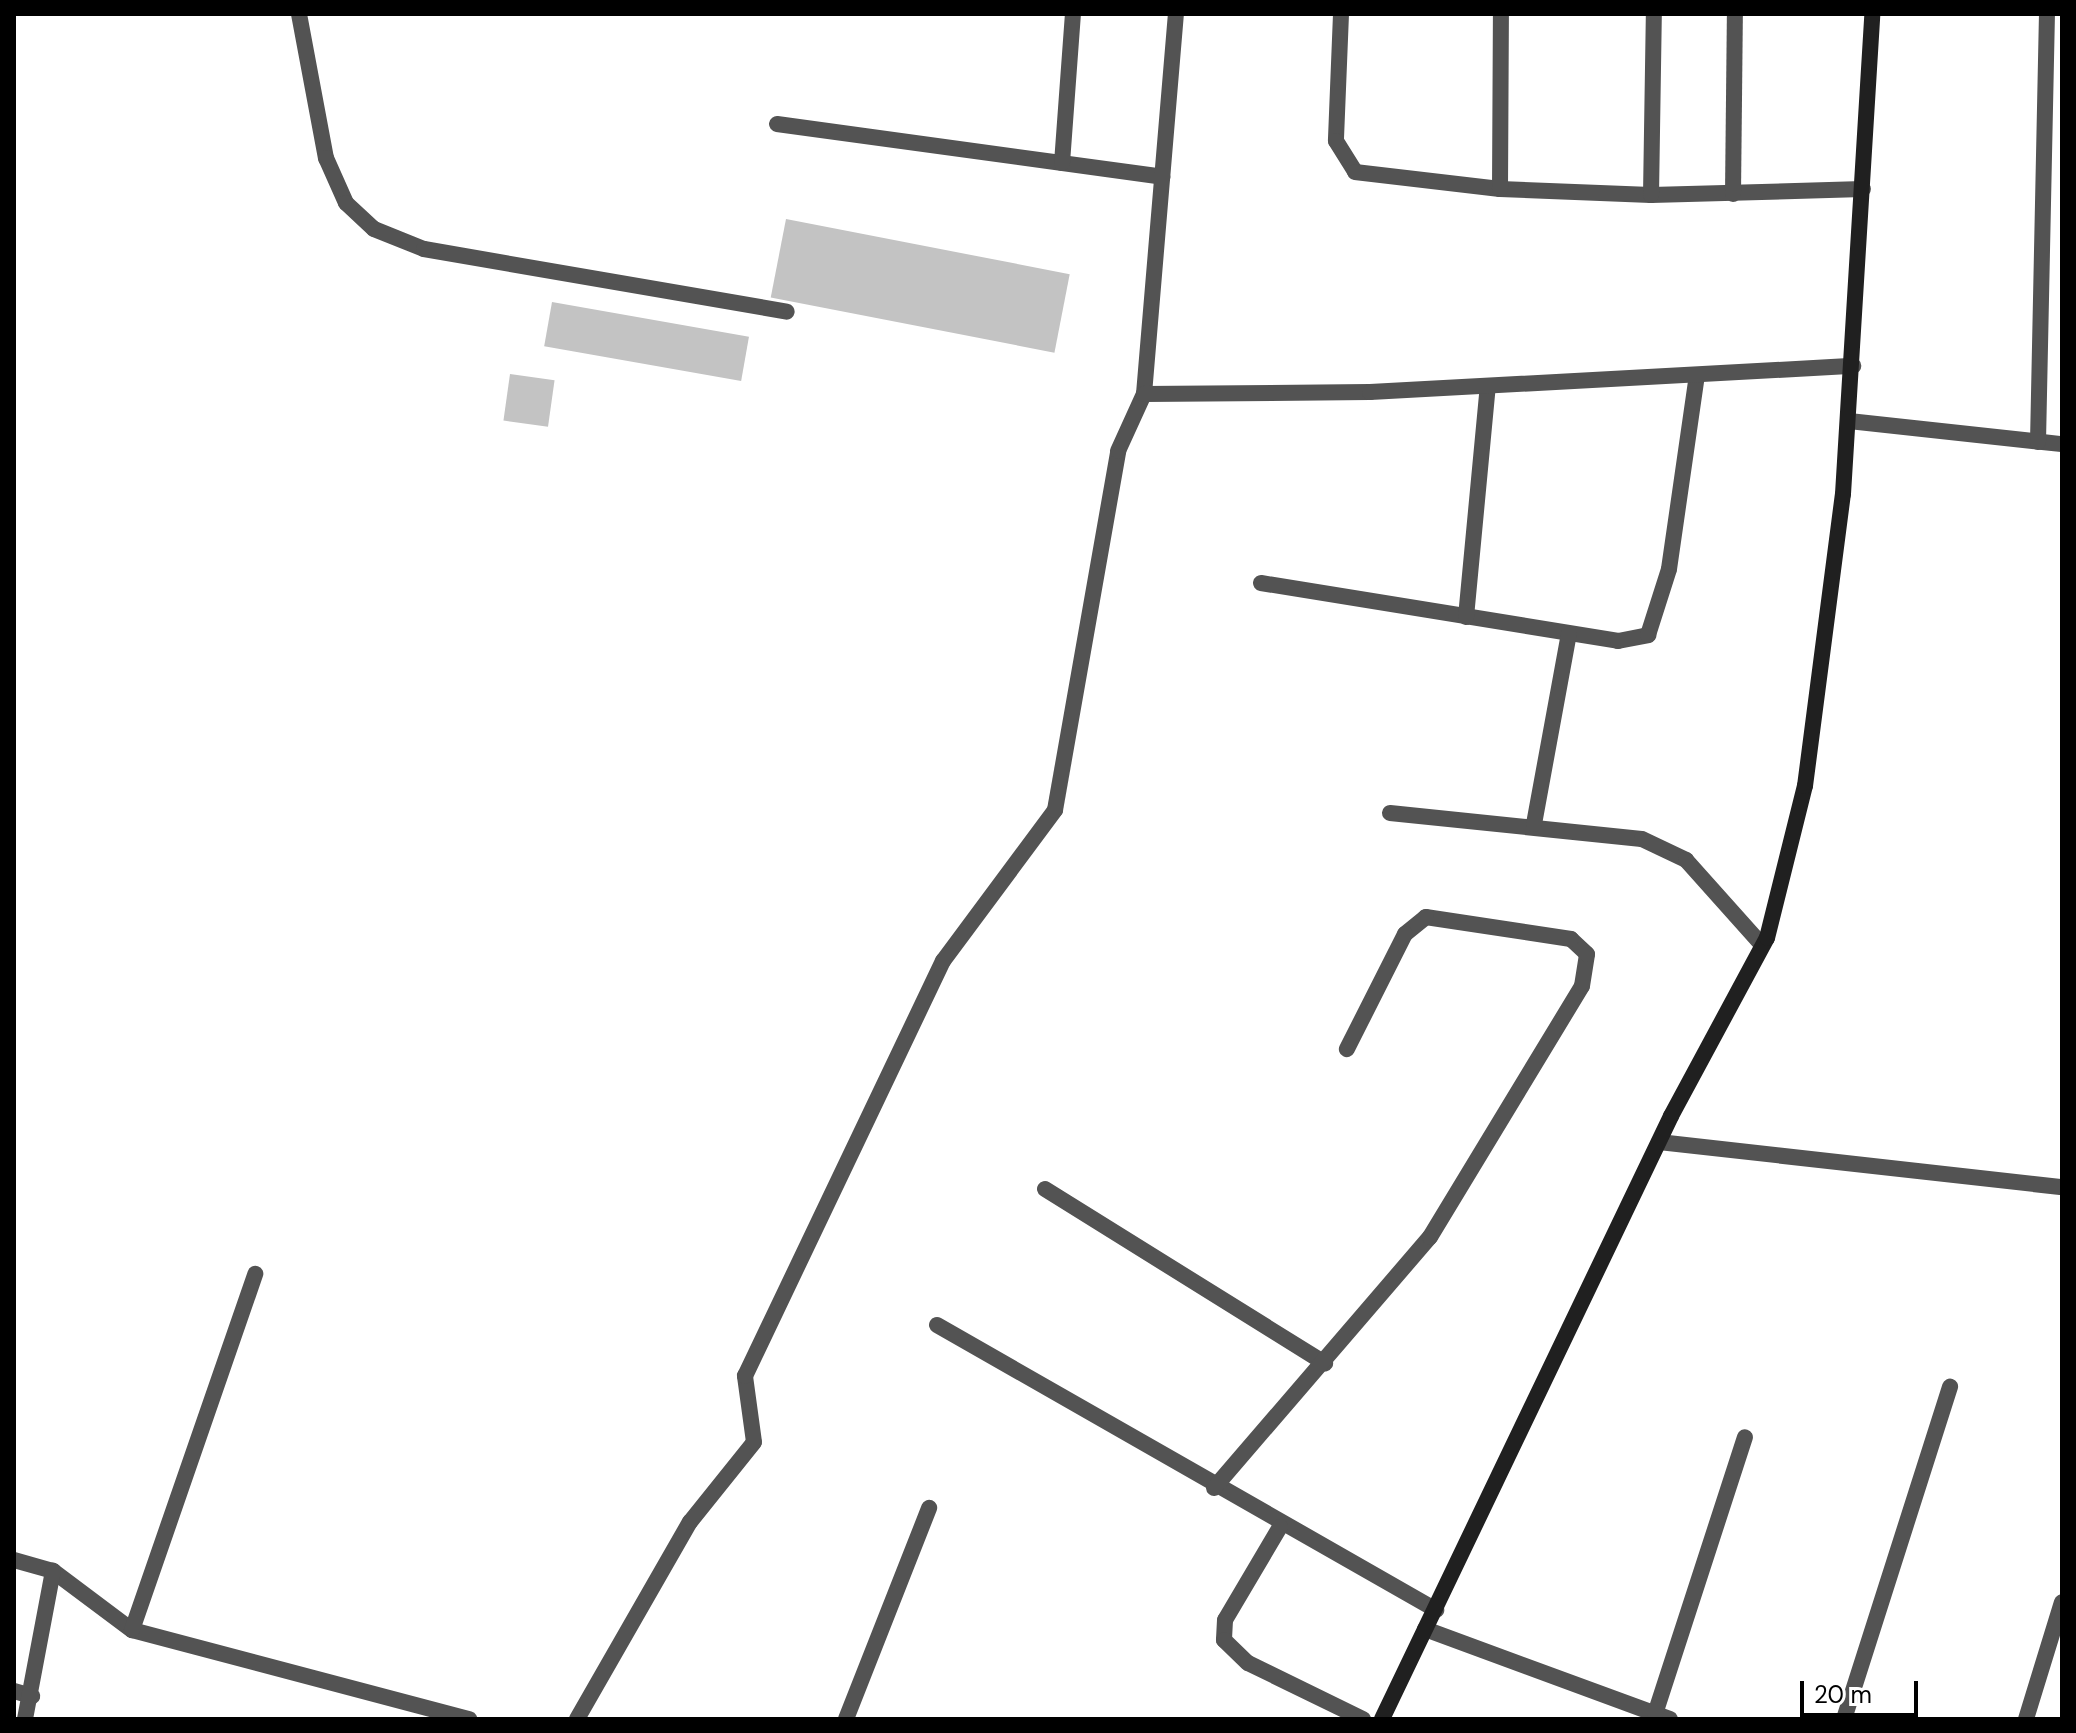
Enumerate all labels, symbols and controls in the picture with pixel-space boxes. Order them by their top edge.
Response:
scale bar [1804,1665,1922,1715]
text: 20 m [1814,1679,1872,1710]

